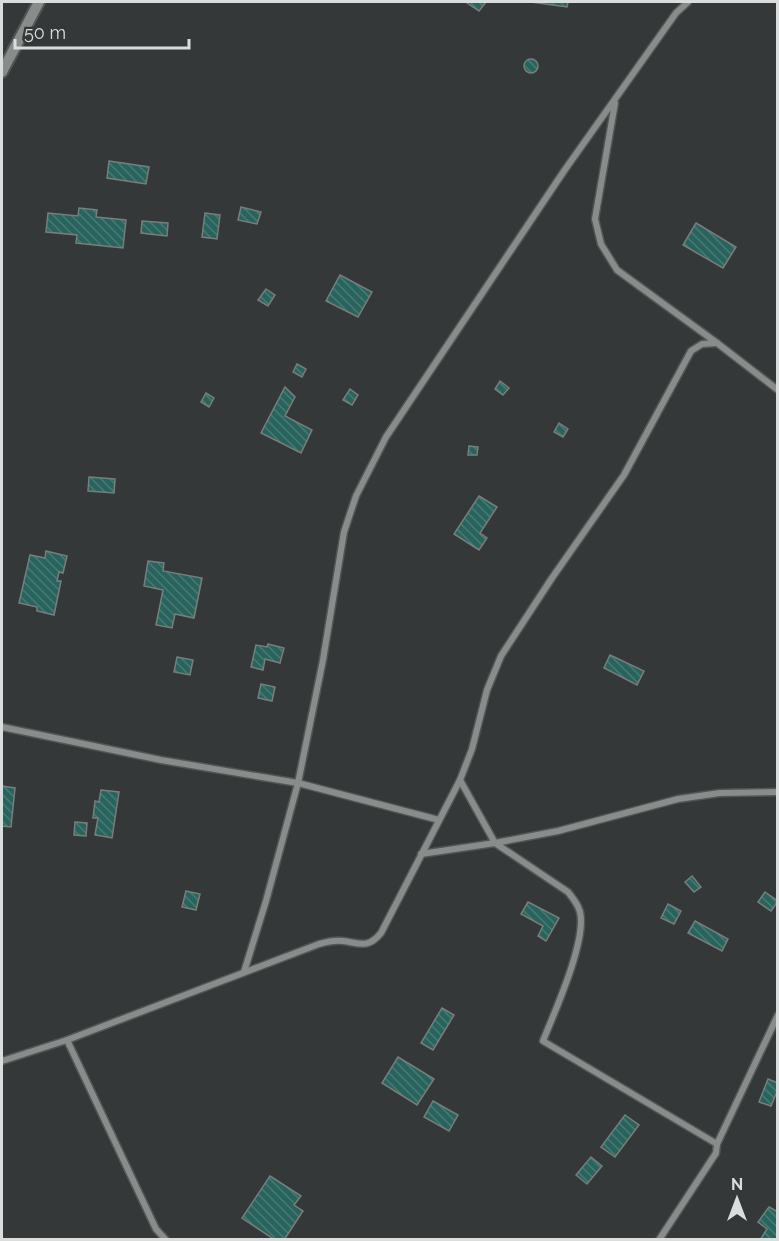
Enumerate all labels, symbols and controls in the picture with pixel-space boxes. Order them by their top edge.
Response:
scale bar [15,12,189,50]
text: 50 m [24,22,66,43]
north arrow [707,1169,767,1229]
text: N [731,1175,743,1194]

